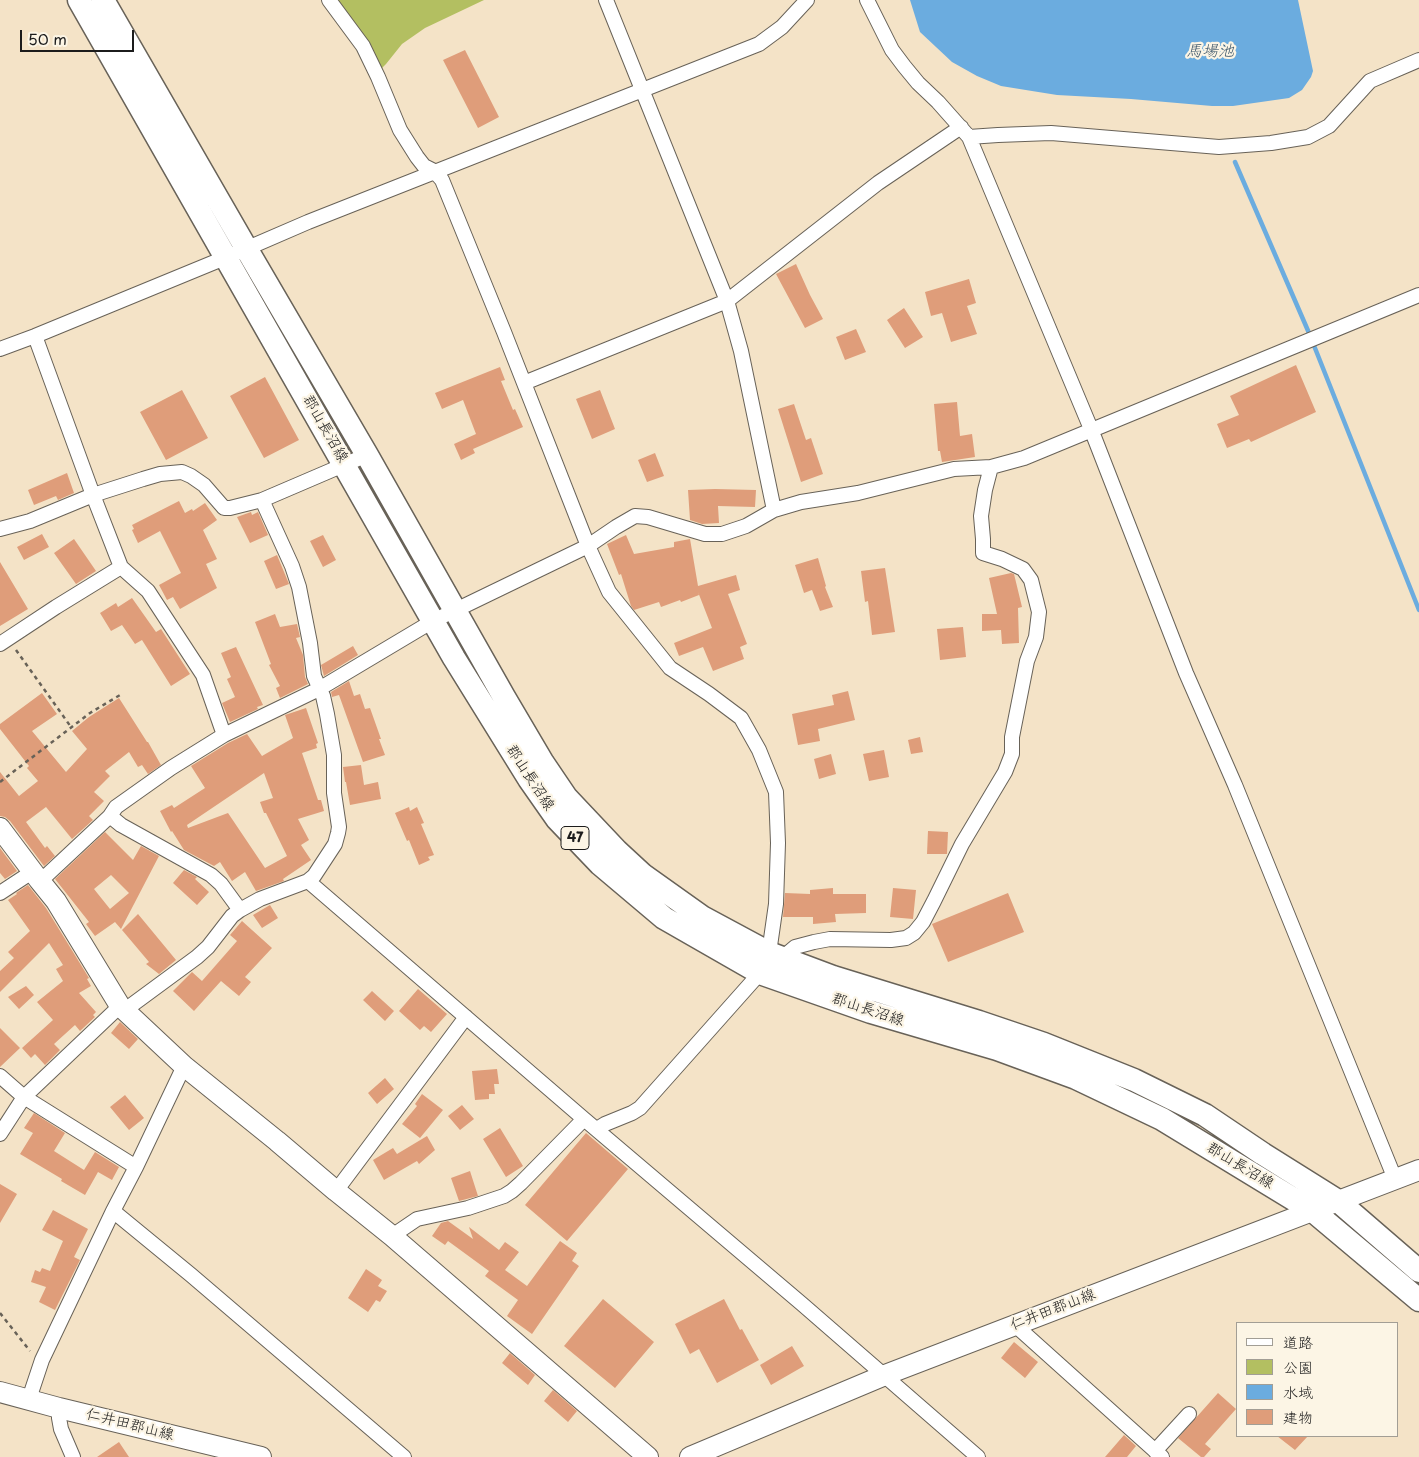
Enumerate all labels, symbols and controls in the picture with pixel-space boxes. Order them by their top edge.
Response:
scale bar [22,20,136,52]
text: 50 m [28,27,67,50]
water label: 馬場池 [1186,42,1234,62]
street label: 郡山長沼線 [298,392,352,466]
street label: 郡山長沼線 [502,742,558,814]
road number: 47 [561,826,589,850]
street label: 郡山長沼線 [830,990,906,1030]
street label: 郡山長沼線 [1203,1139,1277,1193]
street label: 仁井田郡山線 [1008,1285,1098,1335]
legend [1236,1322,1399,1437]
text: 道路 [1283,1330,1313,1353]
text: 公園 [1283,1355,1313,1378]
text: 水域 [1283,1380,1313,1403]
street label: 仁井田郡山線 [84,1405,176,1445]
text: 建物 [1283,1405,1313,1428]

